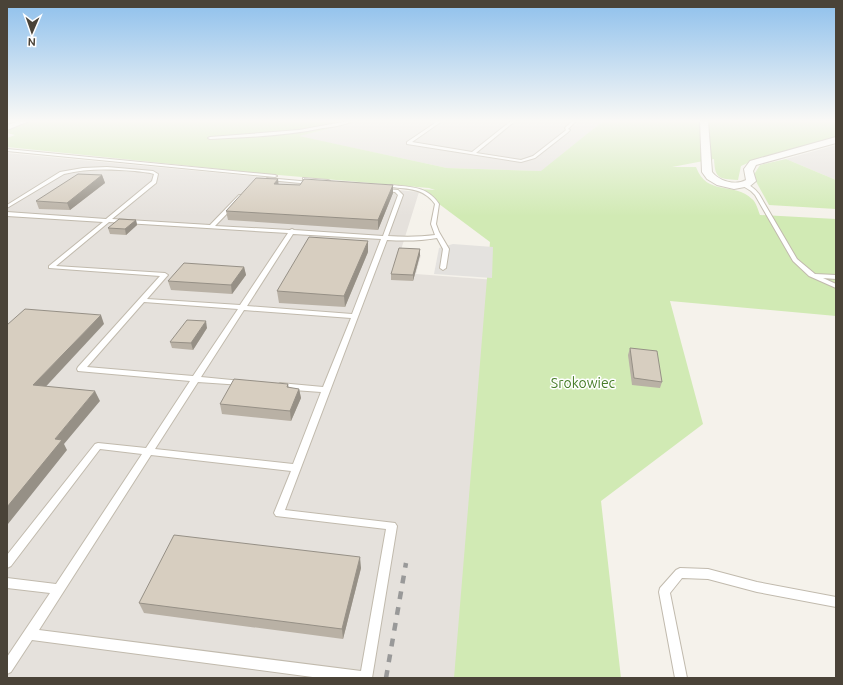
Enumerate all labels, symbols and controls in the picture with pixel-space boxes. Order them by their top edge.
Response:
north arrow [12,12,52,52]
text: N [27,36,36,48]
park label: Srokowiec [551,375,616,391]

